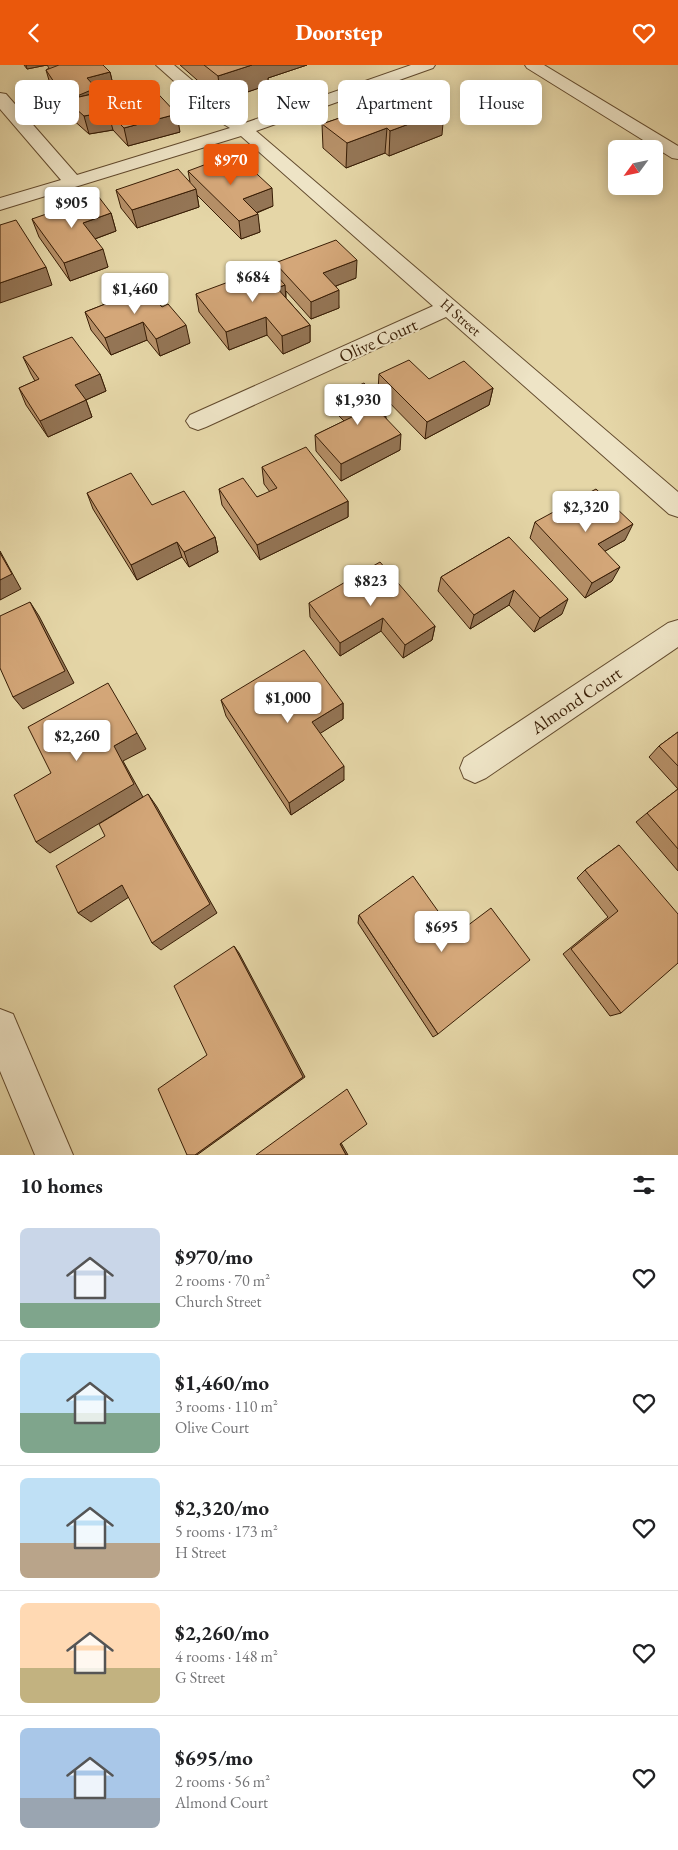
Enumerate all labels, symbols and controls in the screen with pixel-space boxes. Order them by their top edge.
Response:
text: Doorstep [296,18,382,47]
icon: back [20,19,48,47]
icon: heart [630,19,658,47]
chip: Buy [15,80,79,125]
chip: Rent [89,80,160,125]
chip: Filters [170,80,248,125]
chip: New [258,80,328,125]
chip: Apartment [338,80,450,125]
chip: House [460,80,542,125]
north arrow [608,140,662,195]
map controls [608,140,663,195]
pin: $970 [201,143,261,186]
text: $970 [215,149,247,170]
pin: $905 [42,186,102,229]
text: $905 [56,192,88,213]
pin: $684 [223,261,283,303]
text: $684 [237,266,269,287]
pin: $1,460 [94,273,176,315]
text: $1,460 [112,278,158,299]
street label: H Street [437,294,486,340]
street label: Olive Court [335,312,421,367]
pin: $1,930 [317,383,399,426]
text: $1,930 [335,389,381,410]
pin: $2,320 [545,491,627,533]
text: $2,320 [563,496,609,517]
pin: $823 [341,565,401,607]
text: $823 [355,570,387,591]
street label: Almond Court [525,661,626,739]
pin: $1,000 [247,681,329,724]
text: $1,000 [265,687,311,708]
pin: $2,260 [36,719,118,762]
text: $2,260 [54,725,100,746]
pin: $695 [412,911,472,953]
text: $695 [426,916,458,937]
icon: filters [630,1171,658,1199]
text: 10 homes [20,1172,103,1199]
text: $970/mo [175,1243,253,1270]
icon: home [60,1248,120,1308]
icon: heart [630,1264,658,1292]
text: 2 rooms · 70 m² [175,1270,270,1291]
text: Church Street [175,1291,261,1312]
text: $1,460/mo [175,1369,269,1396]
icon: home [60,1373,120,1433]
icon: heart [630,1389,658,1417]
text: 3 rooms · 110 m² [175,1396,278,1417]
text: Olive Court [175,1417,249,1438]
text: $2,320/mo [175,1494,269,1521]
icon: home [60,1498,120,1558]
icon: heart [630,1514,658,1542]
text: 5 rooms · 173 m² [175,1521,278,1542]
text: H Street [175,1542,226,1563]
text: $2,260/mo [175,1619,269,1646]
icon: home [60,1623,120,1683]
icon: heart [630,1639,658,1667]
text: 4 rooms · 148 m² [175,1646,278,1667]
text: G Street [175,1667,225,1688]
text: $695/mo [175,1744,253,1771]
icon: home [60,1748,120,1808]
icon: heart [630,1764,658,1792]
text: 2 rooms · 56 m² [175,1771,270,1792]
text: Almond Court [175,1792,268,1813]

